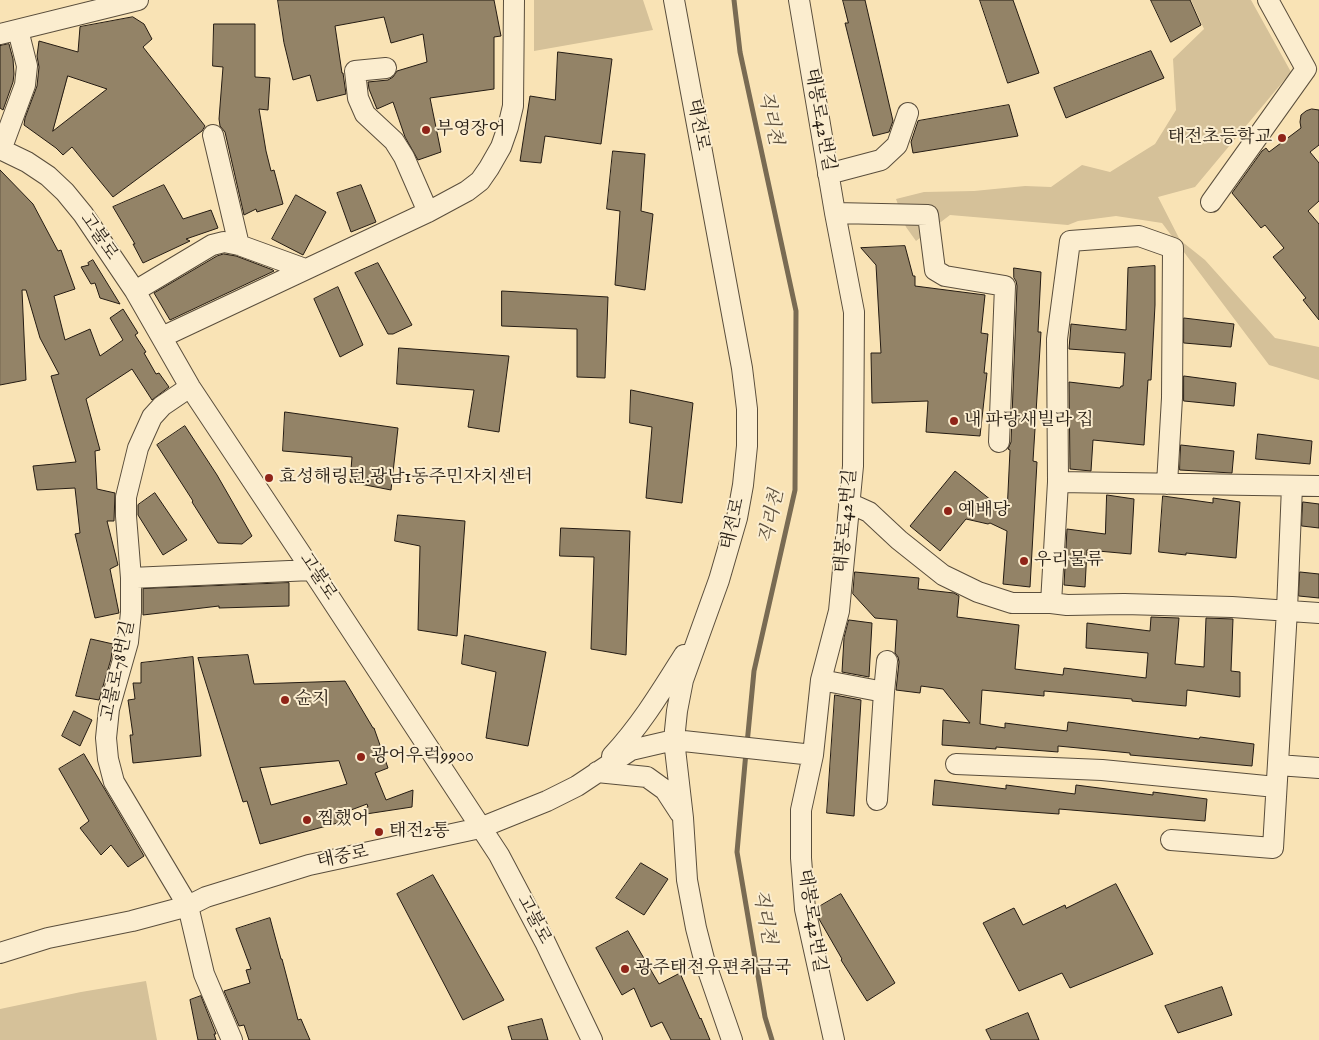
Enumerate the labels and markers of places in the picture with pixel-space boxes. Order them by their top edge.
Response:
place label: 부영장어 [436,119,506,141]
marker: 부영장어 [420,124,432,136]
place label: 태전초등학교 [1168,127,1272,149]
marker: 태전초등학교 [1276,132,1288,144]
place label: 내 파랑새빌라 집 [964,410,1094,432]
marker: 내 파랑새빌라 집 [948,415,960,427]
place label: 효성해링턴.광남1동주민자치센터 [279,467,533,489]
marker: 효성해링턴.광남1동주민자치센터 [263,472,275,484]
place label: 예배당 [958,500,1010,522]
marker: 예배당 [942,505,954,517]
place label: 우리물류 [1034,550,1104,572]
marker: 우리물류 [1018,555,1030,567]
place label: 슌지 [295,689,330,711]
marker: 슌지 [279,694,291,706]
place label: 광어우럭9900 [371,746,474,768]
marker: 광어우럭9900 [355,751,367,763]
place label: 찜했어 [317,809,369,831]
marker: 찜했어 [301,814,313,826]
place label: 태전2통 [389,821,450,843]
marker: 태전2통 [373,826,385,838]
place label: 광주태전우편취급국 [635,958,791,980]
marker: 광주태전우편취급국 [619,963,631,975]

